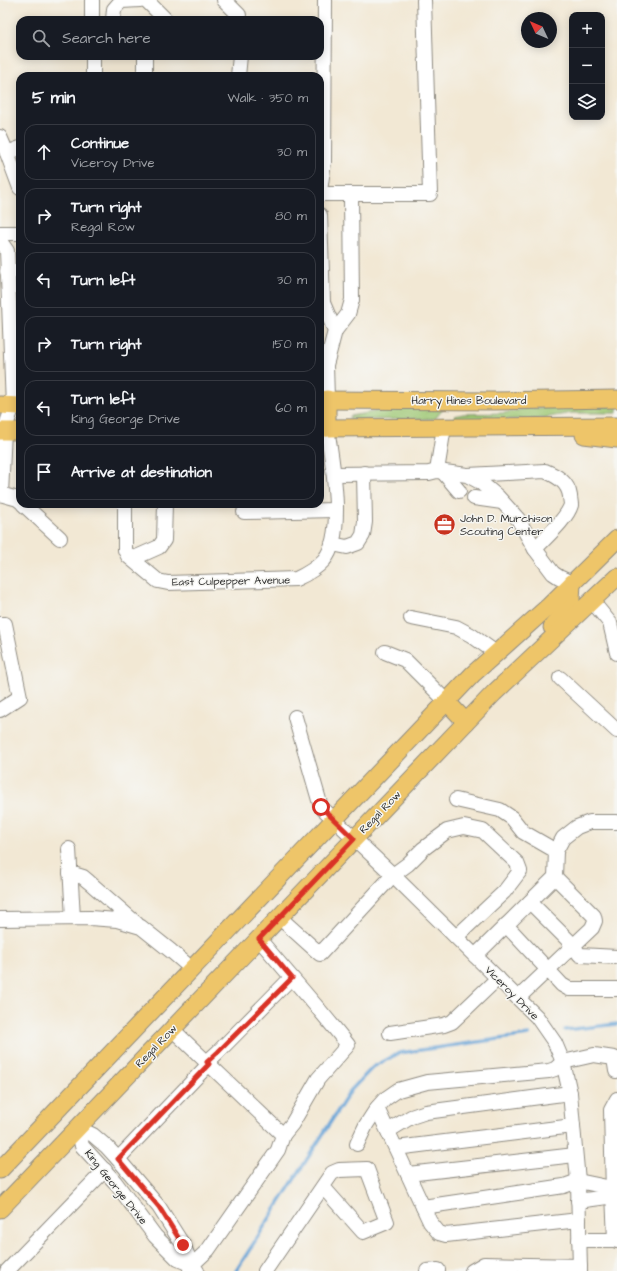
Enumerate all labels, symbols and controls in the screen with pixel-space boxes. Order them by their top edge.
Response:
north arrow [521,12,557,48]
map controls [569,12,605,120]
button: + [569,12,605,48]
search box [16,16,324,60]
icon: search [30,27,52,49]
text: Search here [62,28,151,49]
button: − [569,48,605,84]
button: layers [569,84,605,120]
text: 5 min [32,86,75,110]
text: Walk · 350 m [228,89,308,107]
text: Continue [71,133,129,154]
icon: ahead [33,141,55,163]
text: 30 m [277,143,307,161]
text: Viceroy Drive [71,154,155,172]
text: Turn right [71,197,142,218]
icon: right [33,205,55,227]
text: 80 m [275,207,307,225]
text: Regal Row [71,218,135,236]
icon: left [33,269,55,291]
text: Turn left [71,270,135,291]
text: 30 m [277,271,307,289]
icon: right [33,333,55,355]
text: Turn right [71,334,142,355]
text: 150 m [273,335,307,353]
text: Turn left [71,389,135,410]
street label: Harry Hines Boulevard [412,393,527,409]
icon: left [33,397,55,419]
text: 60 m [275,399,307,417]
text: King George Drive [71,410,180,428]
icon: arrive [33,461,55,483]
text: Arrive at destination [71,462,212,483]
office icon: John D. Murchison Scouting Center [431,511,457,537]
place label: John D. Murchison Scouting Center [460,511,553,540]
street label: East Culpepper Avenue [172,572,290,590]
street label: Regal Row [356,787,405,837]
route start [312,798,330,816]
street label: Viceroy Drive [481,963,542,1024]
street label: Regal Row [132,1021,181,1071]
street label: King George Drive [80,1146,151,1228]
route end [174,1236,192,1254]

